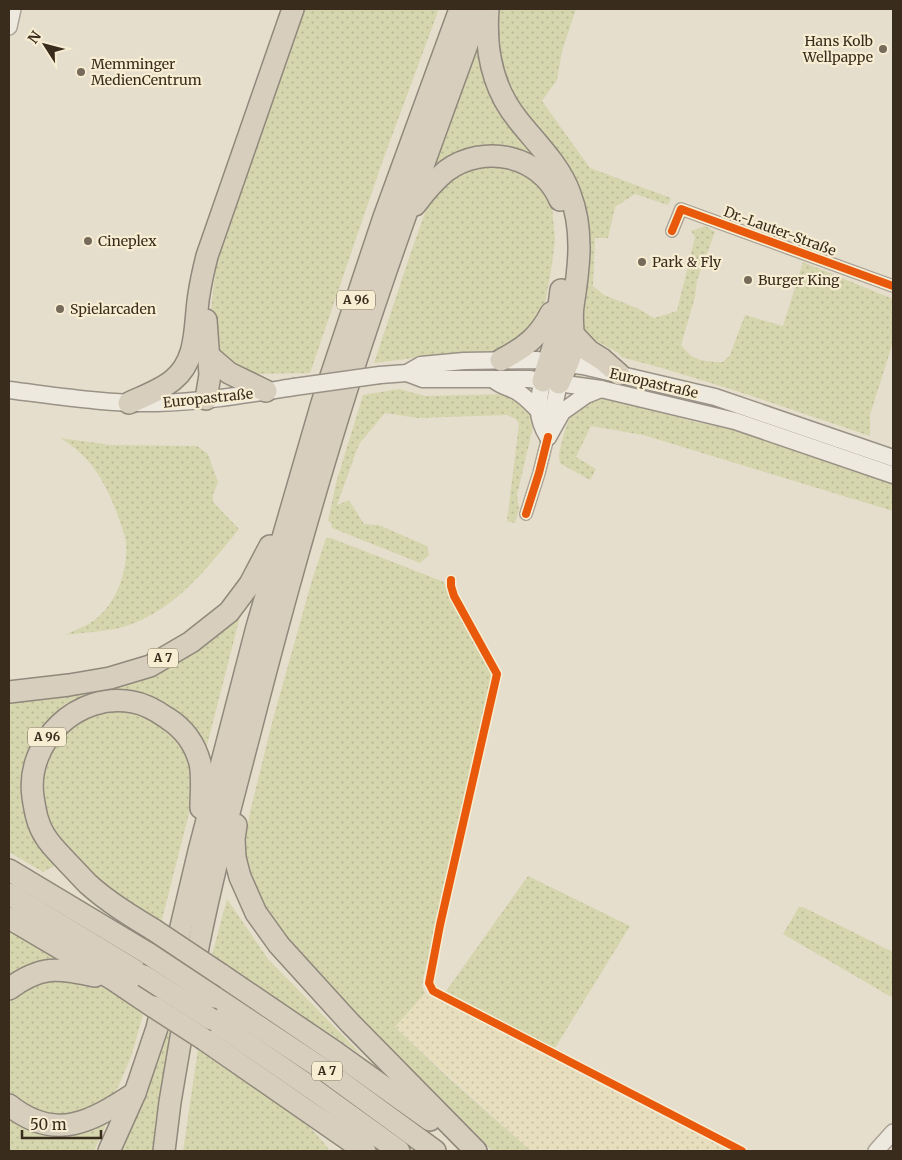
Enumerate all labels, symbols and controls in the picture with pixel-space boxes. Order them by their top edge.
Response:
north arrow [20,20,70,70]
text: N [24,28,45,47]
place label: Hans Kolb Wellpappe [802,32,873,66]
marker: Hans Kolb Wellpappe [877,43,889,55]
place label: Memminger MedienCentrum [91,55,202,89]
marker: Memminger MedienCentrum [75,66,87,78]
street label: Dr.-Lauter-Straße [721,202,839,260]
place label: Cineplex [98,232,157,250]
marker: Cineplex [82,235,94,247]
place label: Park & Fly [652,253,722,271]
marker: Park & Fly [636,256,648,268]
place label: Burger King [758,271,840,289]
marker: Burger King [742,274,754,286]
road number: A 96 [337,290,375,310]
place label: Spielarcaden [70,300,156,318]
marker: Spielarcaden [54,303,66,315]
street label: Europastraße [608,364,700,402]
street label: Europastraße [162,384,254,412]
road number: A 7 [148,648,178,668]
road number: A 96 [28,728,66,746]
road number: A 7 [312,1062,342,1080]
scale bar [22,1108,101,1140]
text: 50 m [30,1115,67,1134]

